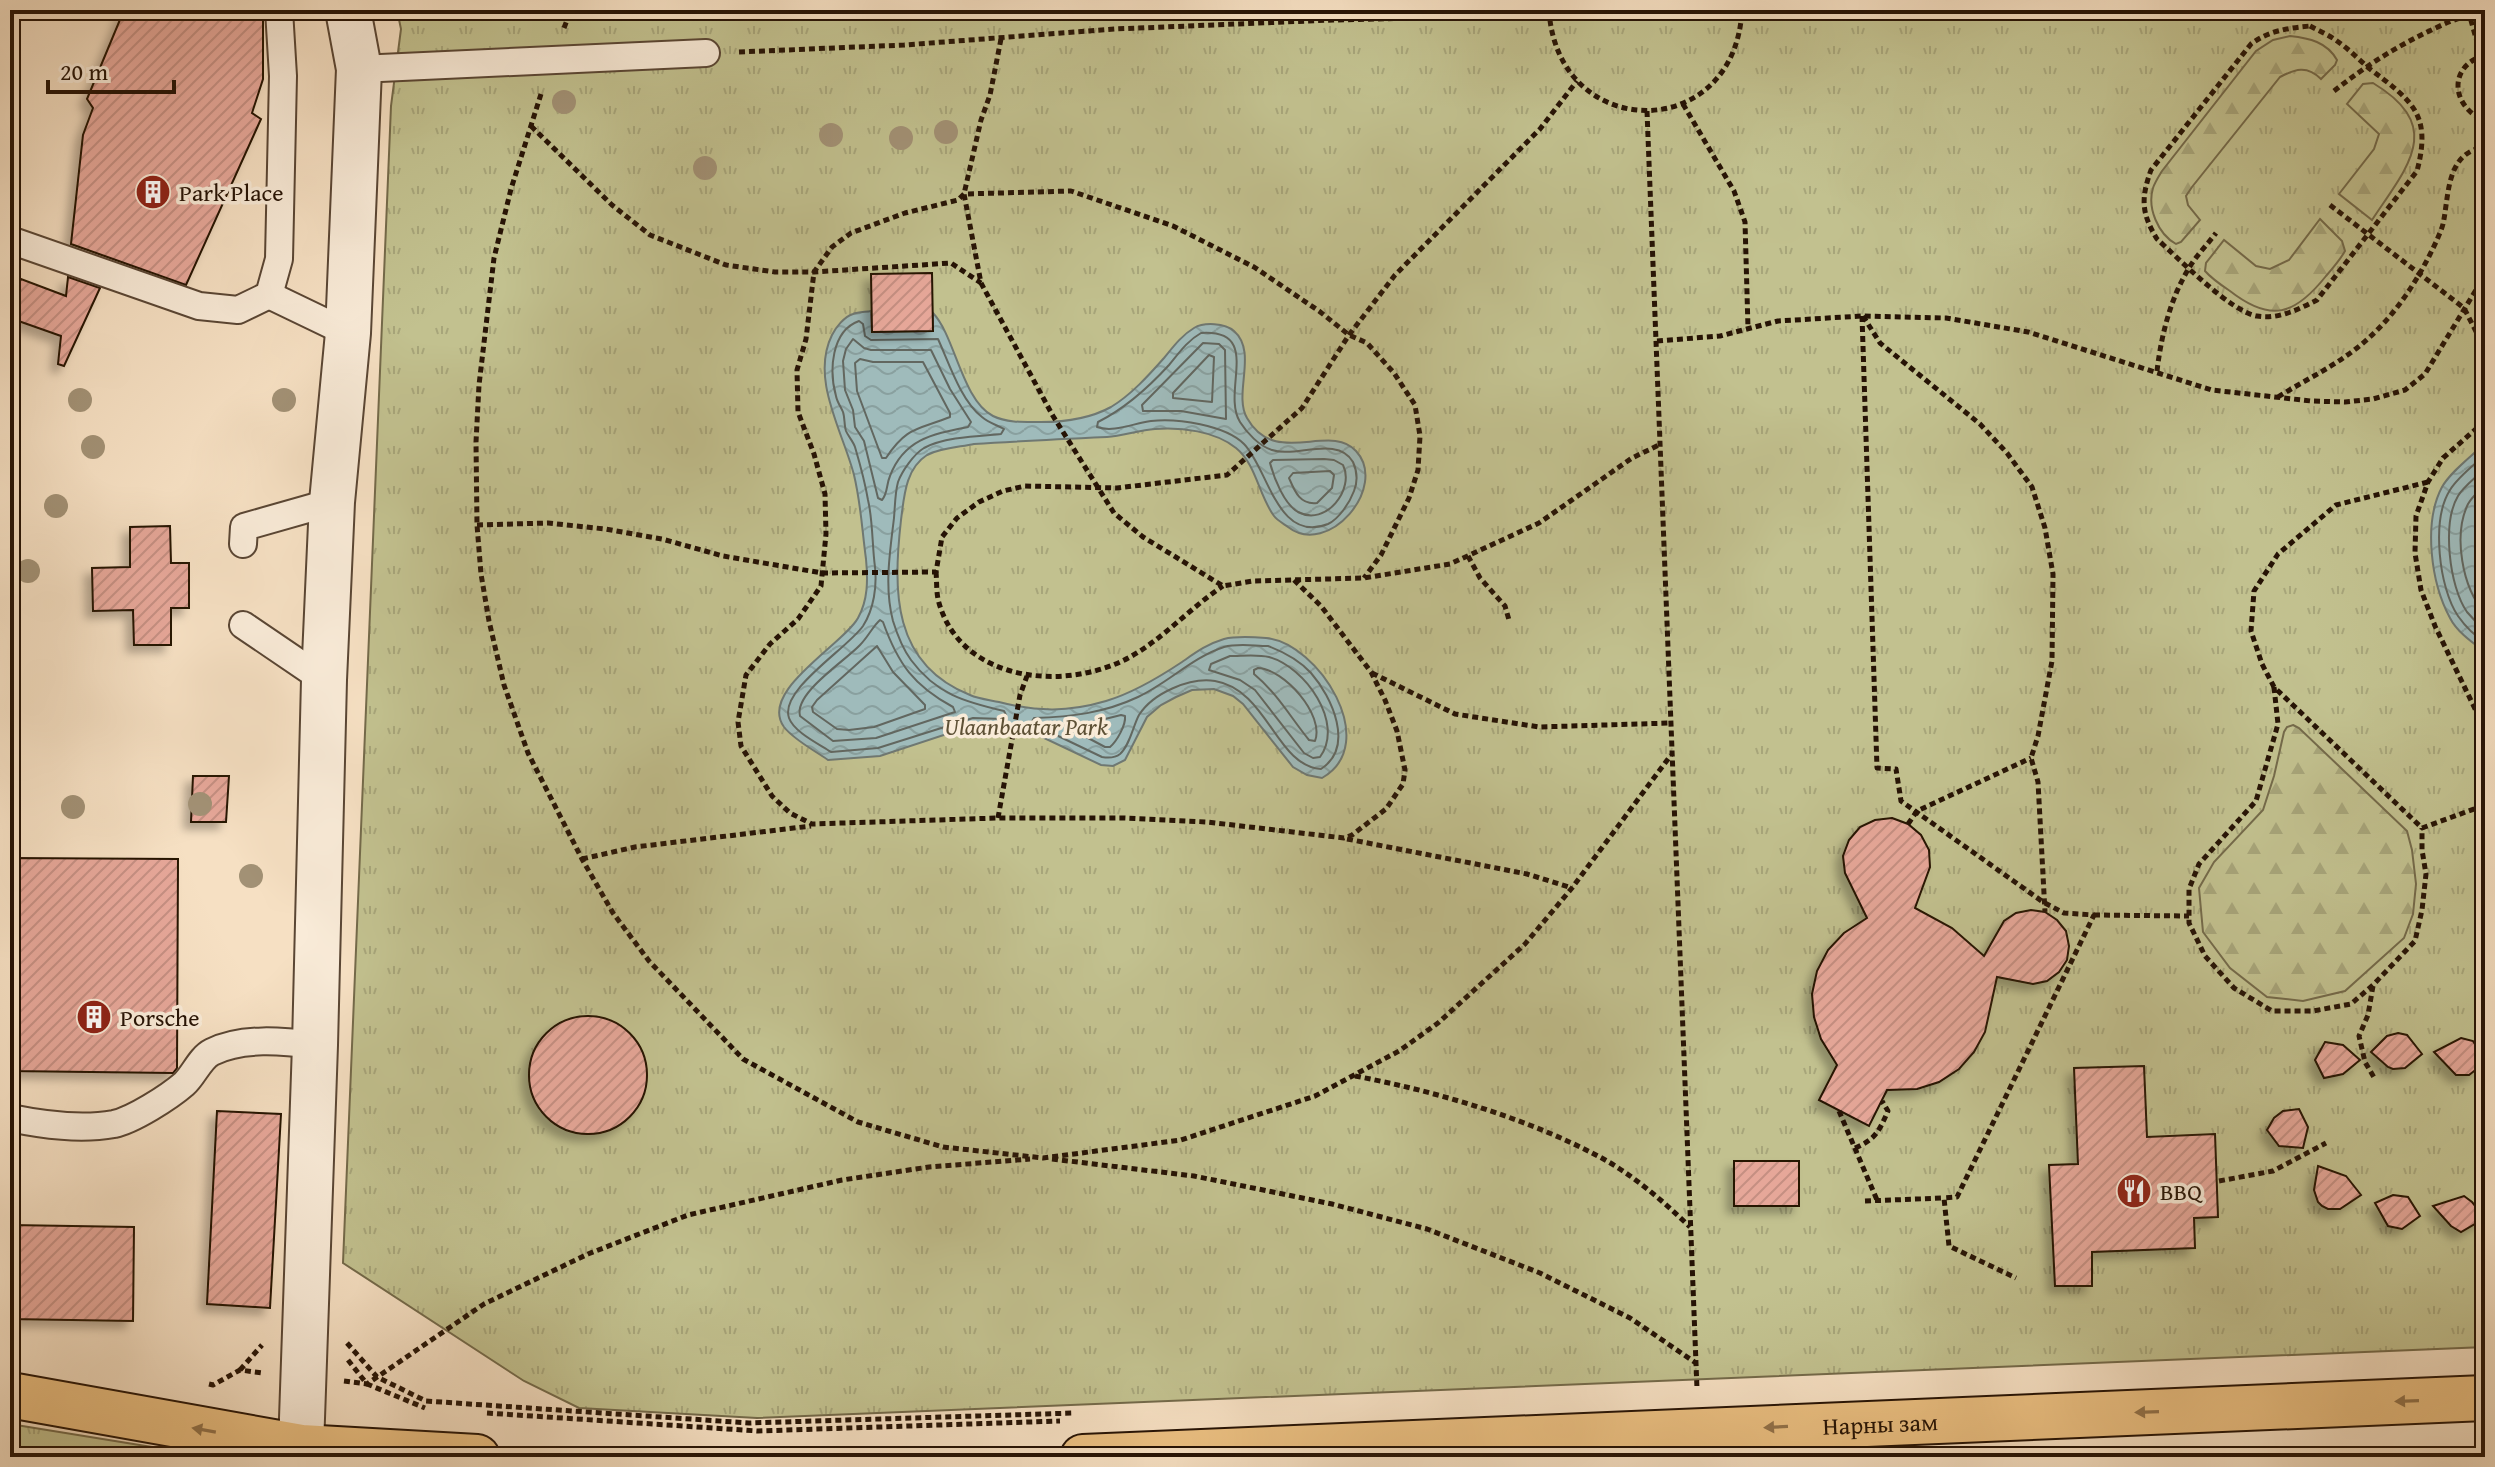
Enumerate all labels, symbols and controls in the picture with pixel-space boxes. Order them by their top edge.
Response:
scale bar [48,44,174,94]
text: 20 m [60,54,108,89]
building icon: Park Place [134,173,172,211]
place label: Park Place [179,175,284,210]
park label: Ulaanbaatar Park [944,709,1108,744]
building icon: Porsche [75,998,113,1036]
place label: Porsche [120,1000,200,1035]
restaurant icon: BBQ [2115,1172,2153,1210]
place label: BBQ [2160,1174,2203,1209]
one-way arrow [2394,1395,2419,1408]
street label: Нарны зам [1822,1404,1939,1443]
one-way arrow [2134,1405,2159,1418]
one-way arrow [1763,1420,1788,1433]
one-way arrow [192,1423,217,1435]

